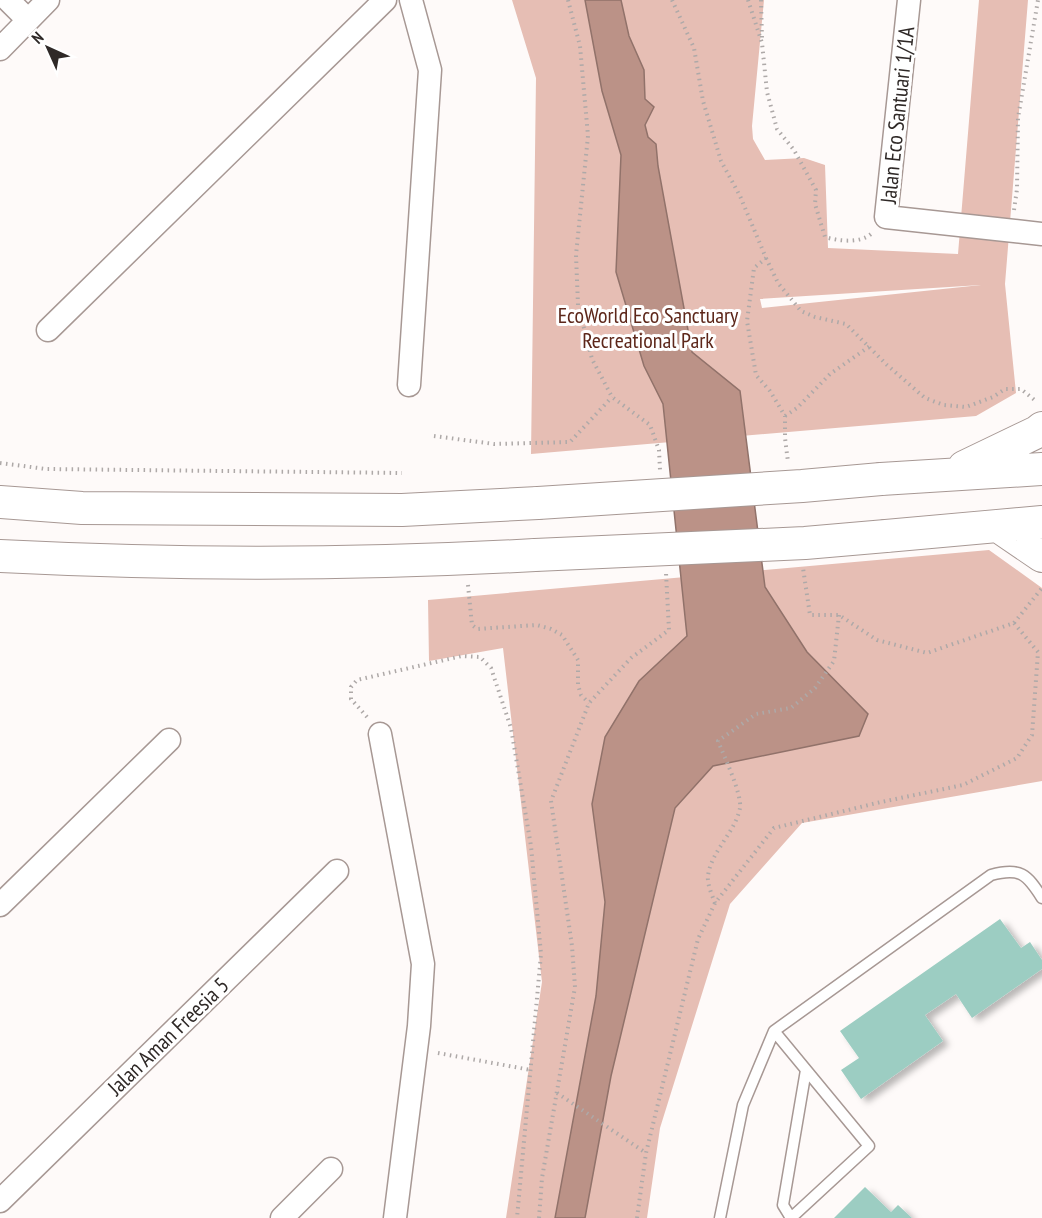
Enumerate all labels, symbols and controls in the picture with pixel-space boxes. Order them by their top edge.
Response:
north arrow [18,18,78,78]
street label: Jalan Eco Santuari 1/1A [874,25,920,206]
text: N [27,27,48,48]
park label: EcoWorld Eco Sanctuary Recreational Park [558,301,739,354]
street label: Jalan Aman Freesia 5 [101,971,235,1102]

